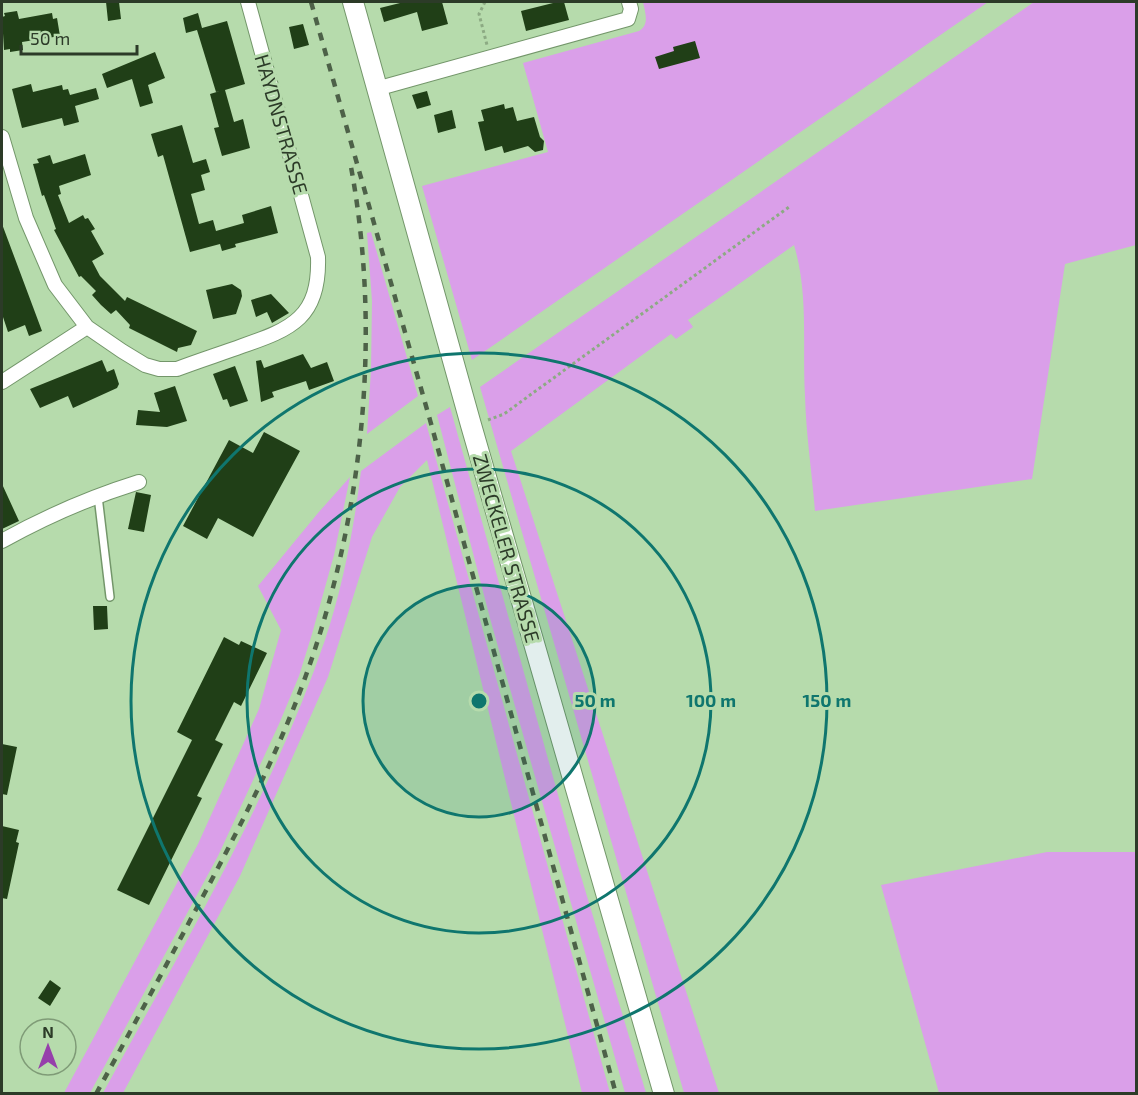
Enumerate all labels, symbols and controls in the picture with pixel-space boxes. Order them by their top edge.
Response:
scale bar [21,18,136,56]
text: 50 m [30,27,70,49]
street label: HAYDNSTRASSE [251,51,313,197]
street label: ZWECKELER STRASSE [469,451,545,645]
text: 50 m [574,689,616,711]
text: 100 m [686,689,736,711]
text: 150 m [803,689,851,711]
centre of rings [469,691,489,711]
north arrow [18,1017,78,1077]
text: N [42,1022,54,1041]

